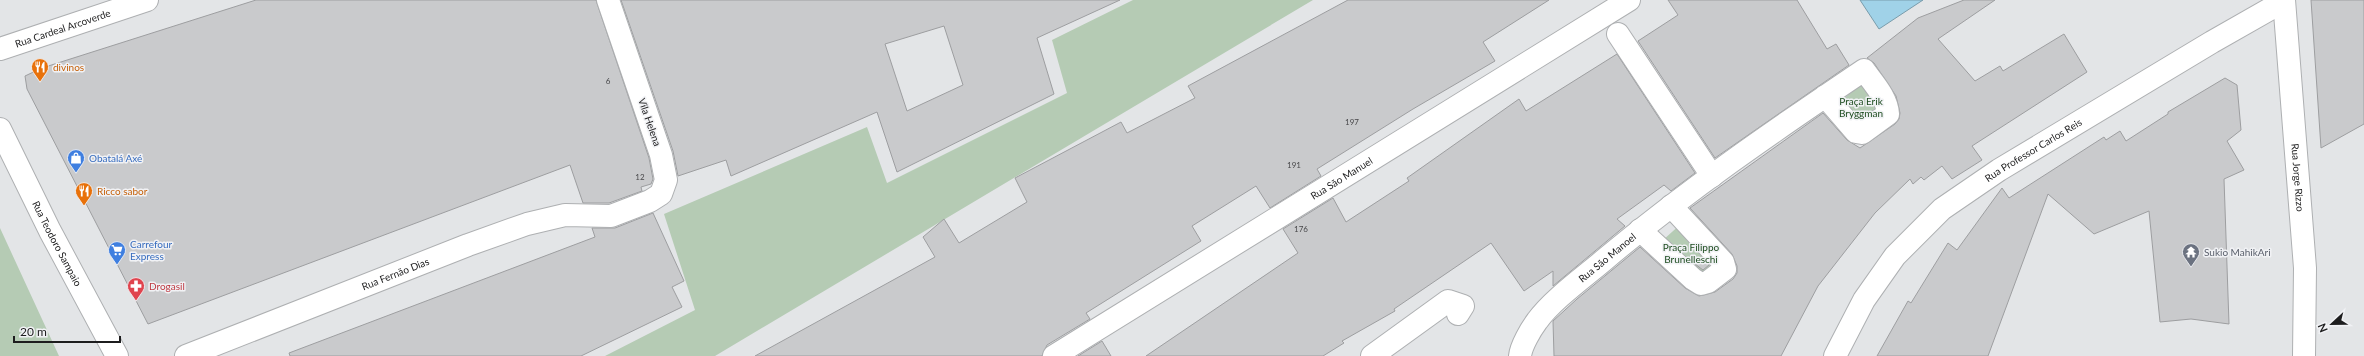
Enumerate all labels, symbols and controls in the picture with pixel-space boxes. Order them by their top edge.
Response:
street label: Rua Cardeal Arcoverde [13,7,112,50]
restaurant icon: divinos [30,57,50,82]
place label: divinos [53,61,84,73]
house number: 6 [606,76,611,86]
park label: Praça Erik Bryggman [1839,95,1884,119]
street label: Vila Helena [636,96,664,148]
street label: Rua Professor Carlos Reis [1982,116,2084,184]
house number: 197 [1345,117,1359,127]
street label: Rua Jorge Rizzo [2289,143,2307,212]
shop icon: Obatalá Axé [66,148,86,173]
place label: Obatalá Axé [89,152,142,164]
street label: Rua São Manuel [1308,154,1375,202]
house number: 191 [1287,160,1301,170]
house number: 12 [635,172,645,182]
restaurant icon: Ricco sabor [74,181,94,206]
place label: Ricco sabor [97,185,148,197]
street label: Rua Teodoro Sampaio [30,199,85,289]
house number: 176 [1294,224,1308,234]
street label: Rua São Manoel [1576,230,1638,284]
place label: Carrefour Express [130,238,173,262]
supermarket icon: Carrefour Express [107,240,127,265]
park label: Praça Filippo Brunelleschi [1663,241,1720,265]
temple icon: Sukio MahikAri [2181,242,2201,267]
place label: Sukio MahikAri [2204,246,2271,258]
street label: Rua Fernão Dias [360,255,431,292]
pharmacy icon: Drogasil [126,276,146,301]
place label: Drogasil [149,280,185,292]
north arrow [2312,304,2352,344]
scale bar [14,318,120,344]
text: N [2315,322,2330,334]
text: 20 m [20,324,47,339]

